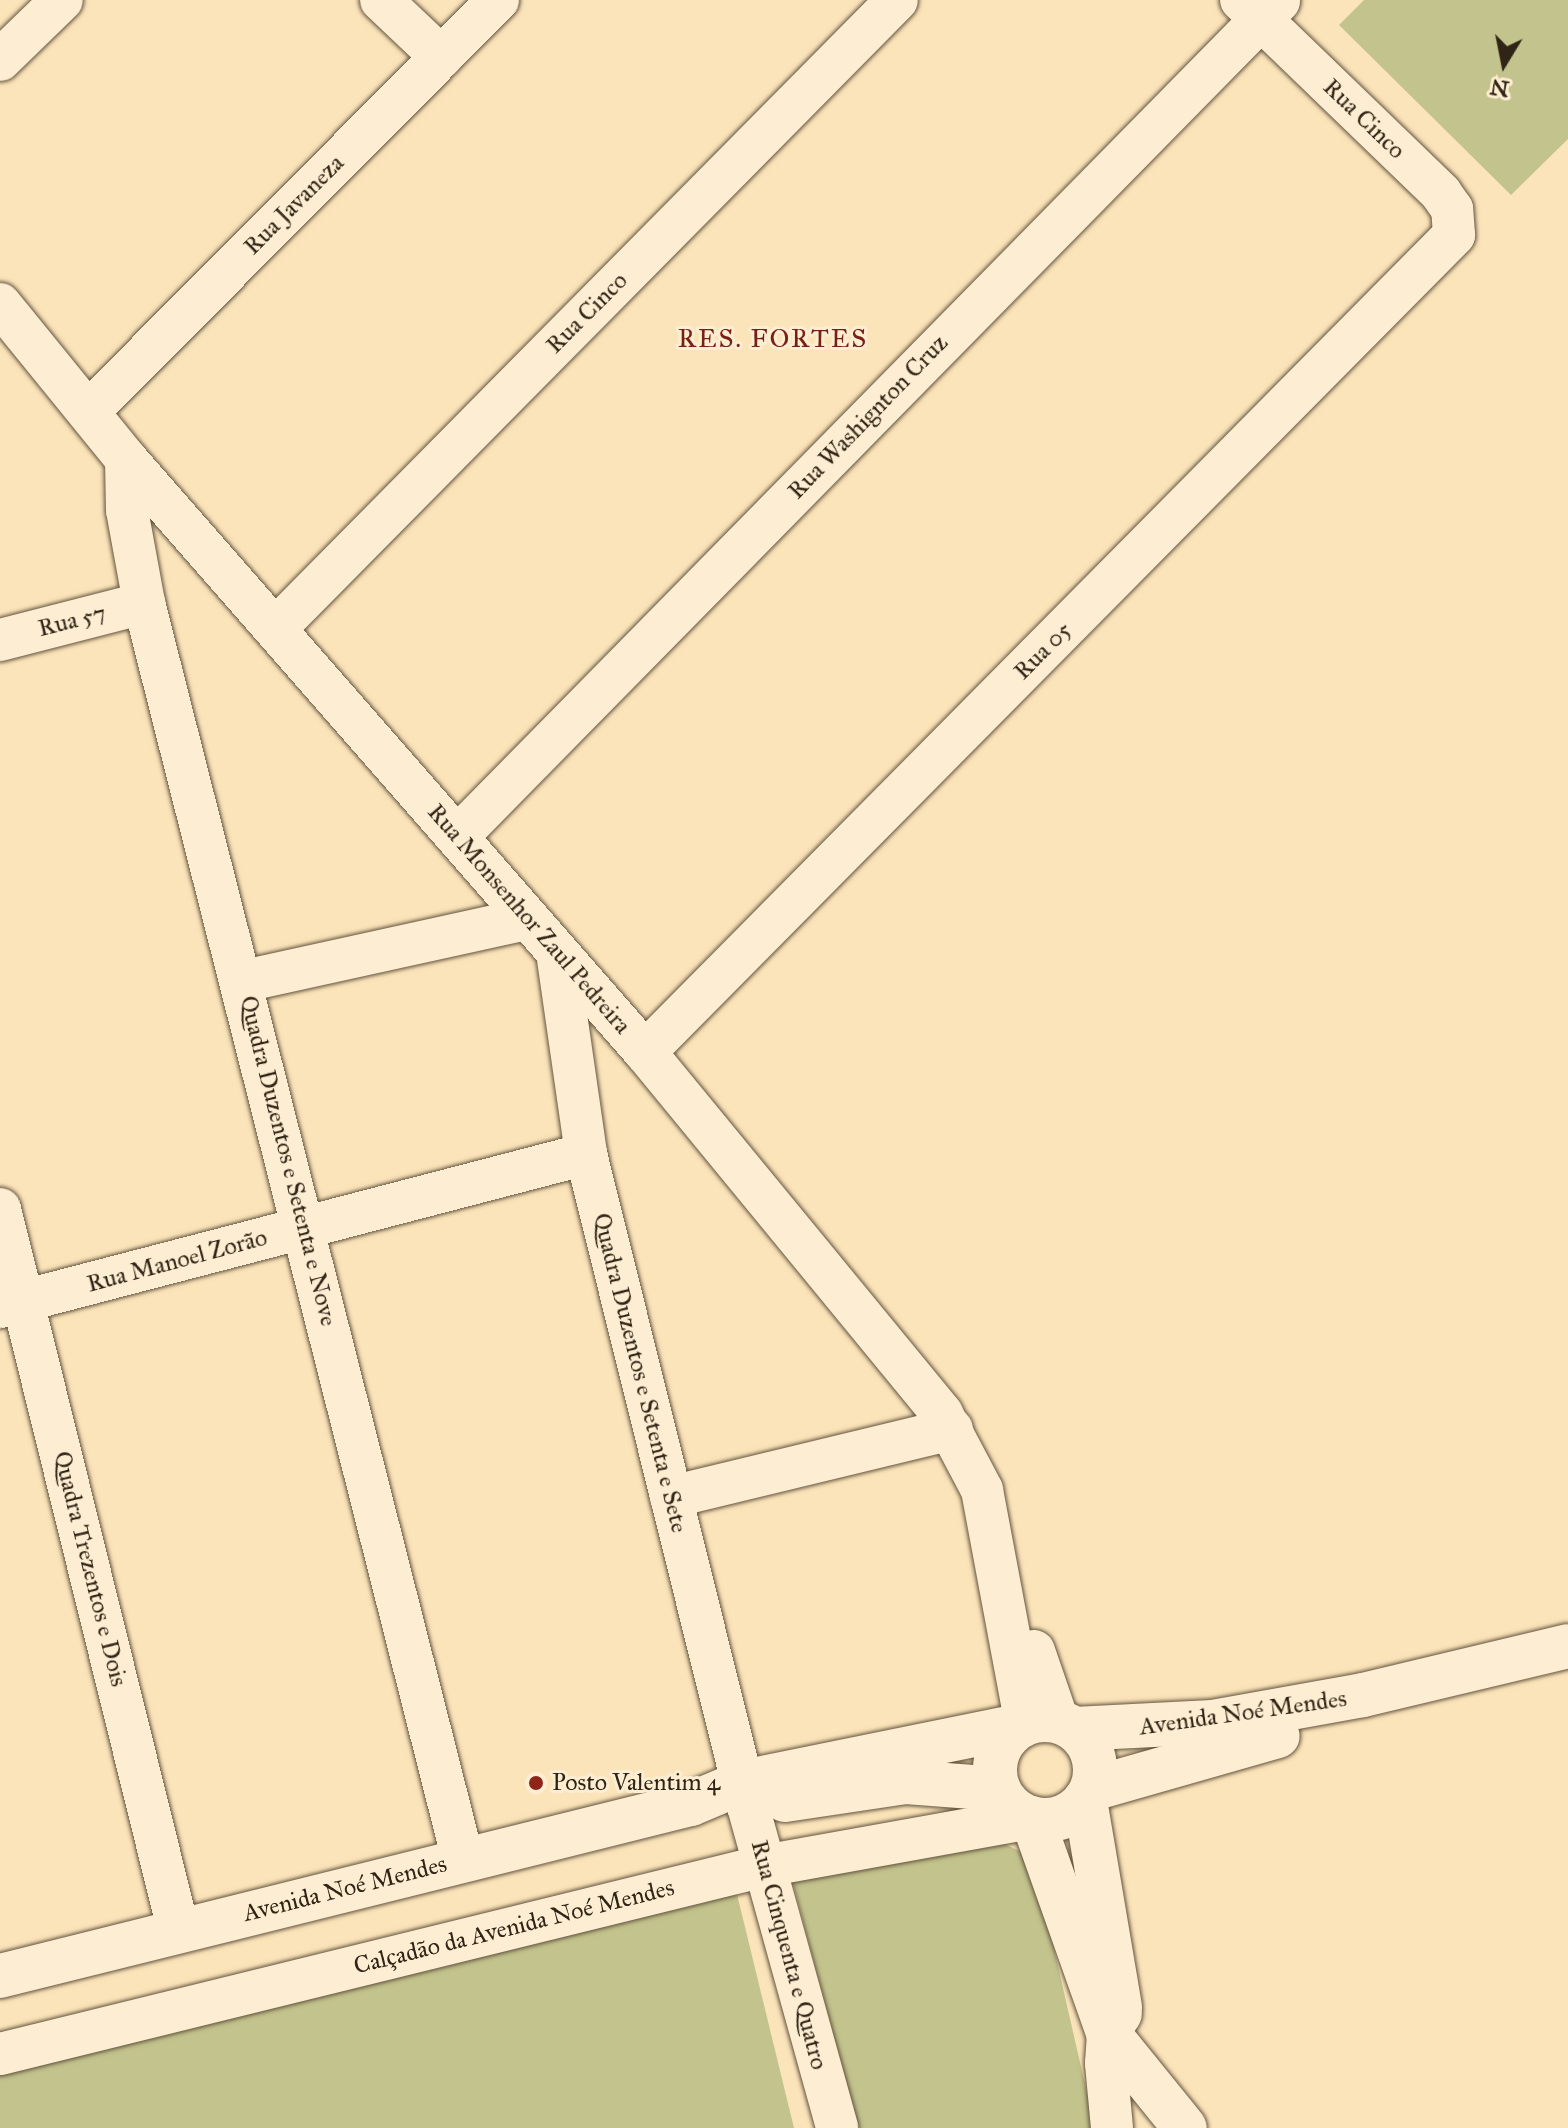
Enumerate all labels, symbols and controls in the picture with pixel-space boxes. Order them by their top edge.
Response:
north arrow [1464,24,1544,104]
street label: Rua Cinco [1317,73,1411,165]
text: N [1488,73,1511,103]
street label: Rua Javaneza [238,149,350,261]
street label: Rua Cinco [540,266,634,360]
district label: RES. FORTES [678,323,868,355]
street label: Rua Washignton Cruz [782,329,954,505]
street label: Rua 57 [35,599,109,643]
street label: Rua 05 [1008,616,1078,686]
street label: Rua Monsenhor Zaul Pedreira [421,798,637,1040]
street label: Quadra Duzentos e Setenta e Nove [233,993,343,1329]
street label: Quadra Duzentos e Setenta e Sete [586,1210,694,1536]
street label: Rua Manoel Zorão [84,1223,270,1299]
street label: Quadra Trezentos e Dois [47,1448,133,1690]
street label: Avenida Noé Mendes [1138,1684,1348,1742]
place label: Posto Valentim 4 [552,1769,720,1797]
marker: Posto Valentim 4 [527,1774,545,1792]
street label: Rua Cinquenta e Quatro [745,1837,833,2073]
street label: Avenida Noé Mendes [240,1850,450,1928]
street label: Calçadão da Avenida Noé Mendes [351,1873,677,1981]

